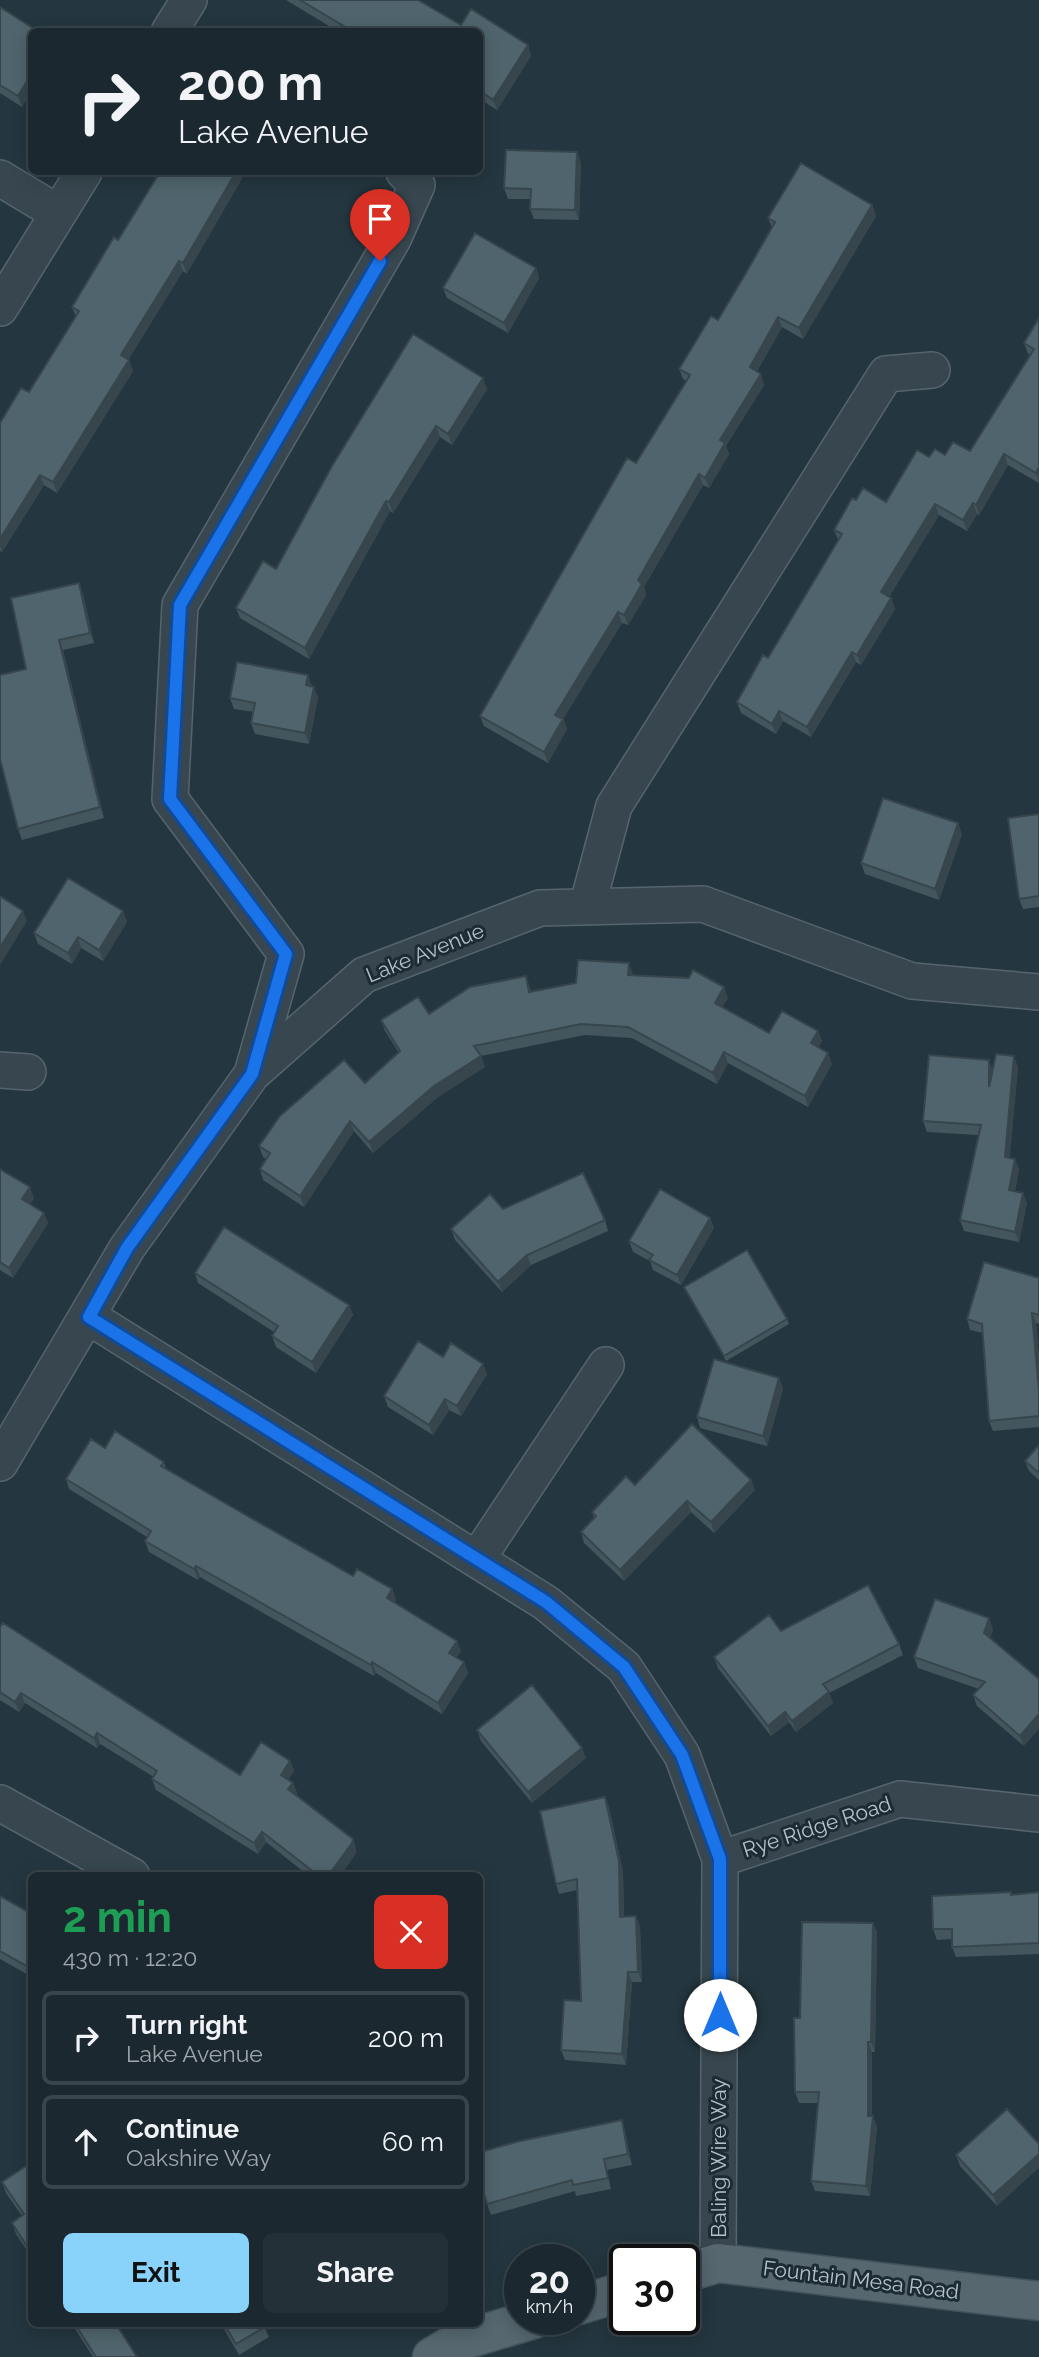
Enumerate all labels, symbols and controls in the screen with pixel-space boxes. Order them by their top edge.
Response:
text: 200 m [178,54,323,111]
icon: right [63,56,154,147]
text: Lake Avenue [178,113,368,150]
pin [350,189,410,261]
icon: arrive [361,200,399,238]
street label: Lake Avenue [362,918,487,988]
street label: Rye Ridge Road [739,1791,894,1862]
text: 2 min [63,1893,172,1942]
button: close [374,1895,448,1969]
text: 430 m · 12:20 [63,1944,197,1971]
position arrow [683,1978,757,2052]
text: Turn right [126,2010,247,2040]
icon: right [67,2019,105,2057]
text: 200 m [368,2023,444,2053]
text: Lake Avenue [126,2040,263,2067]
street label: Baling Wire Way [706,2078,731,2238]
text: Continue [126,2114,239,2144]
icon: ahead [67,2123,105,2161]
text: 60 m [382,2127,444,2157]
text: Oakshire Way [126,2144,271,2171]
button: Exit [63,2233,249,2313]
button: Share [263,2233,448,2313]
speed limit sign: 30 [609,2244,700,2335]
street label: Fountain Mesa Road [762,2255,961,2304]
text: 20 [529,2260,570,2301]
text: km/h [526,2296,573,2317]

